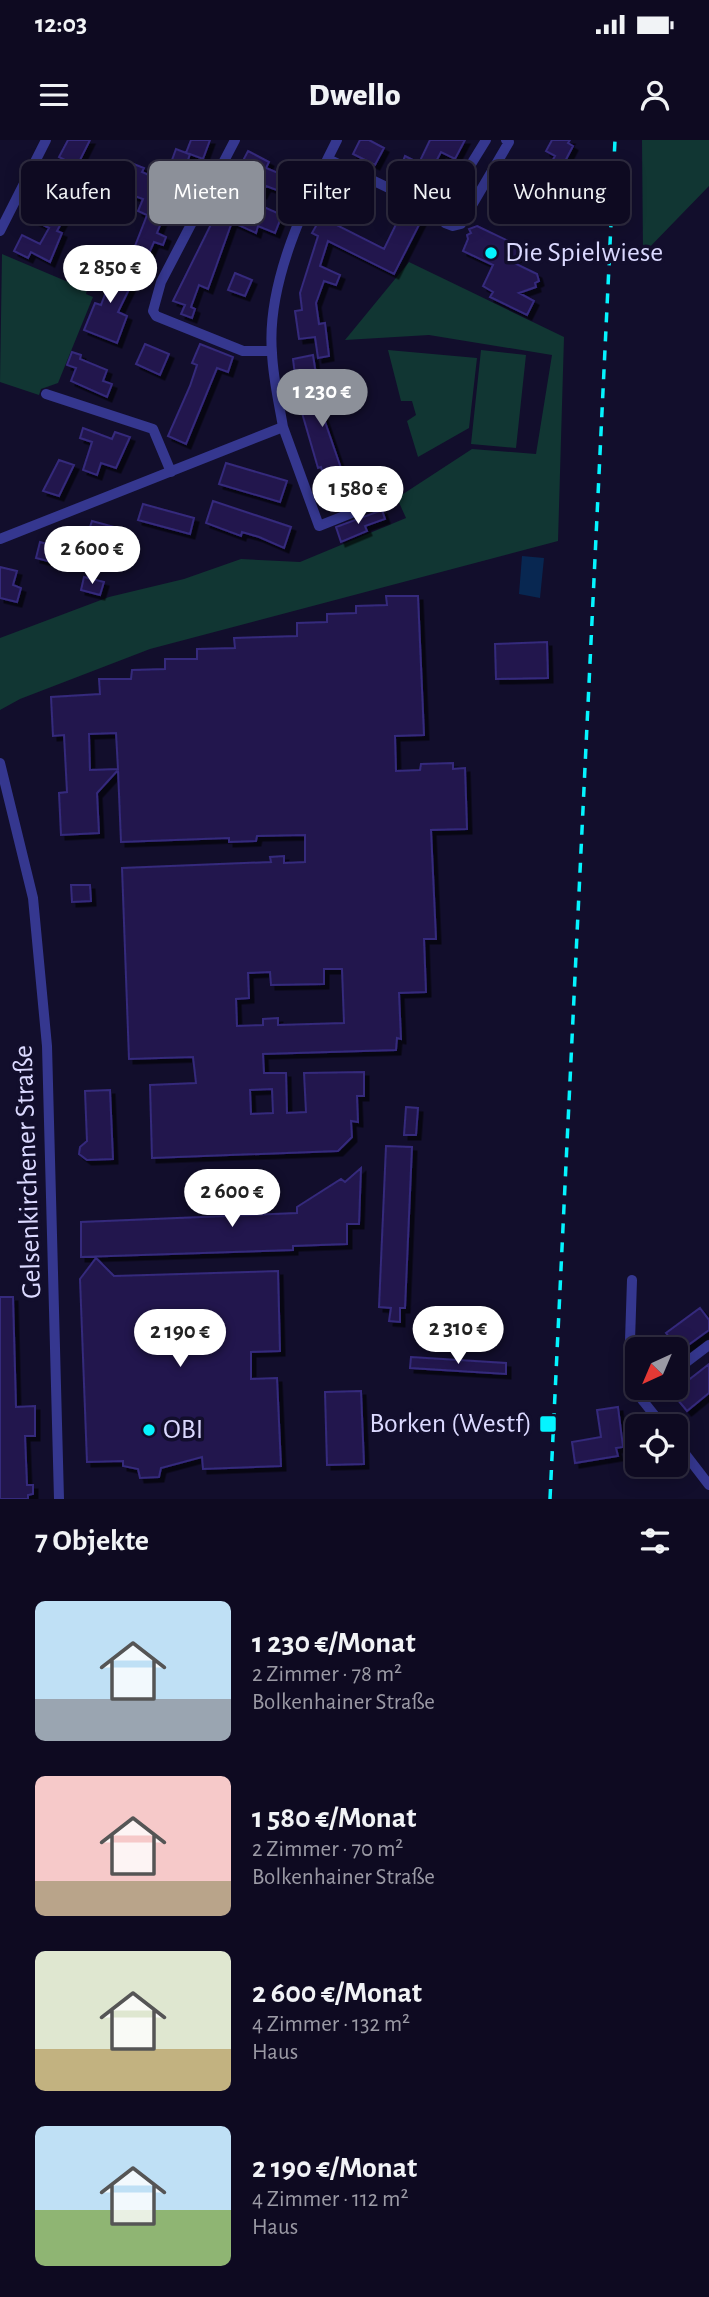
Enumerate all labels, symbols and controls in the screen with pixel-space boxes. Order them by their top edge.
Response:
text: 12:03 [35,11,87,37]
icon: menu [35,76,73,114]
icon: person [636,76,674,114]
text: Dwello [308,79,401,111]
chip: Kaufen [21,161,135,224]
chip: Mieten [149,161,264,224]
chip: Filter [278,161,374,224]
chip: Neu [388,161,475,224]
chip: Wohnung [489,161,630,224]
place label: Die Spielwiese [505,239,663,267]
marker: Die Spielwiese [483,245,499,261]
pin: 2 850 € [45,246,175,305]
text: 2 850 € [79,256,141,279]
pin: 1 230 € [257,370,387,429]
text: 1 230 € [293,380,351,403]
pin: 1 580 € [293,466,423,526]
text: 1 580 € [328,477,388,500]
pin: 2 600 € [27,526,157,586]
text: 2 600 € [60,537,124,560]
street label: Gelsenkirchener Straße [10,1045,46,1299]
pin: 2 600 € [167,1170,297,1229]
text: 2 600 € [200,1180,264,1203]
pin: 2 310 € [393,1306,523,1366]
pin: 2 190 € [115,1310,245,1369]
text: 2 310 € [429,1317,487,1340]
text: 2 190 € [150,1320,210,1343]
north arrow [625,1337,688,1400]
map controls [625,1337,688,1477]
place label: Borken (Westf) [369,1410,532,1438]
marker: Borken (Westf) [538,1414,558,1434]
button: locate [625,1414,688,1477]
place label: OBI [163,1416,203,1444]
marker: OBI [141,1422,157,1438]
icon: filters [636,1522,674,1560]
text: 7 Objekte [35,1526,149,1556]
text: 1 230 €/Monat [252,1628,416,1658]
icon: home [91,1629,175,1713]
text: 2 Zimmer · 78 m² [252,1663,402,1686]
text: Bolkenhainer Straße [252,1691,435,1714]
text: 1 580 €/Monat [252,1803,416,1833]
icon: home [91,1804,175,1888]
text: 2 Zimmer · 70 m² [252,1838,403,1861]
text: Bolkenhainer Straße [252,1866,435,1889]
text: 2 600 €/Monat [252,1978,422,2008]
icon: home [91,1979,175,2063]
text: 4 Zimmer · 132 m² [252,2013,410,2036]
text: Haus [252,2041,298,2064]
text: 2 190 €/Monat [252,2153,417,2183]
icon: home [91,2154,175,2238]
text: 4 Zimmer · 112 m² [252,2188,409,2211]
text: Haus [252,2216,298,2239]

